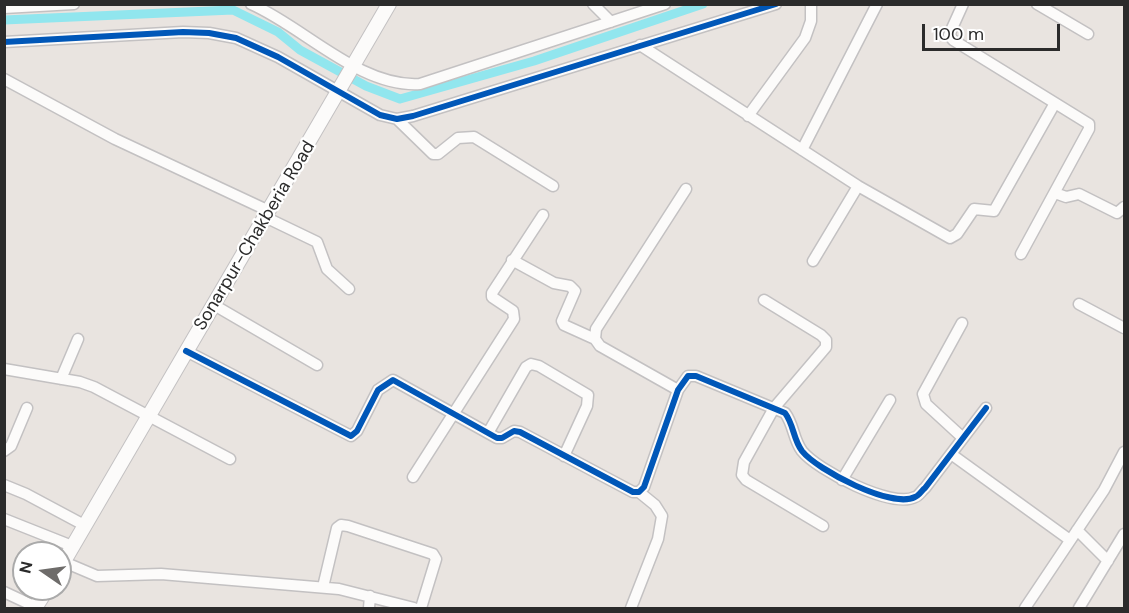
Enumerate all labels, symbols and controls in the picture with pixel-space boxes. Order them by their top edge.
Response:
scale bar [925,12,1063,50]
text: 100 m [933,22,984,46]
street label: Sonarpur-Chakberia Road [190,137,320,335]
north arrow [12,541,72,601]
text: N [14,559,37,575]

